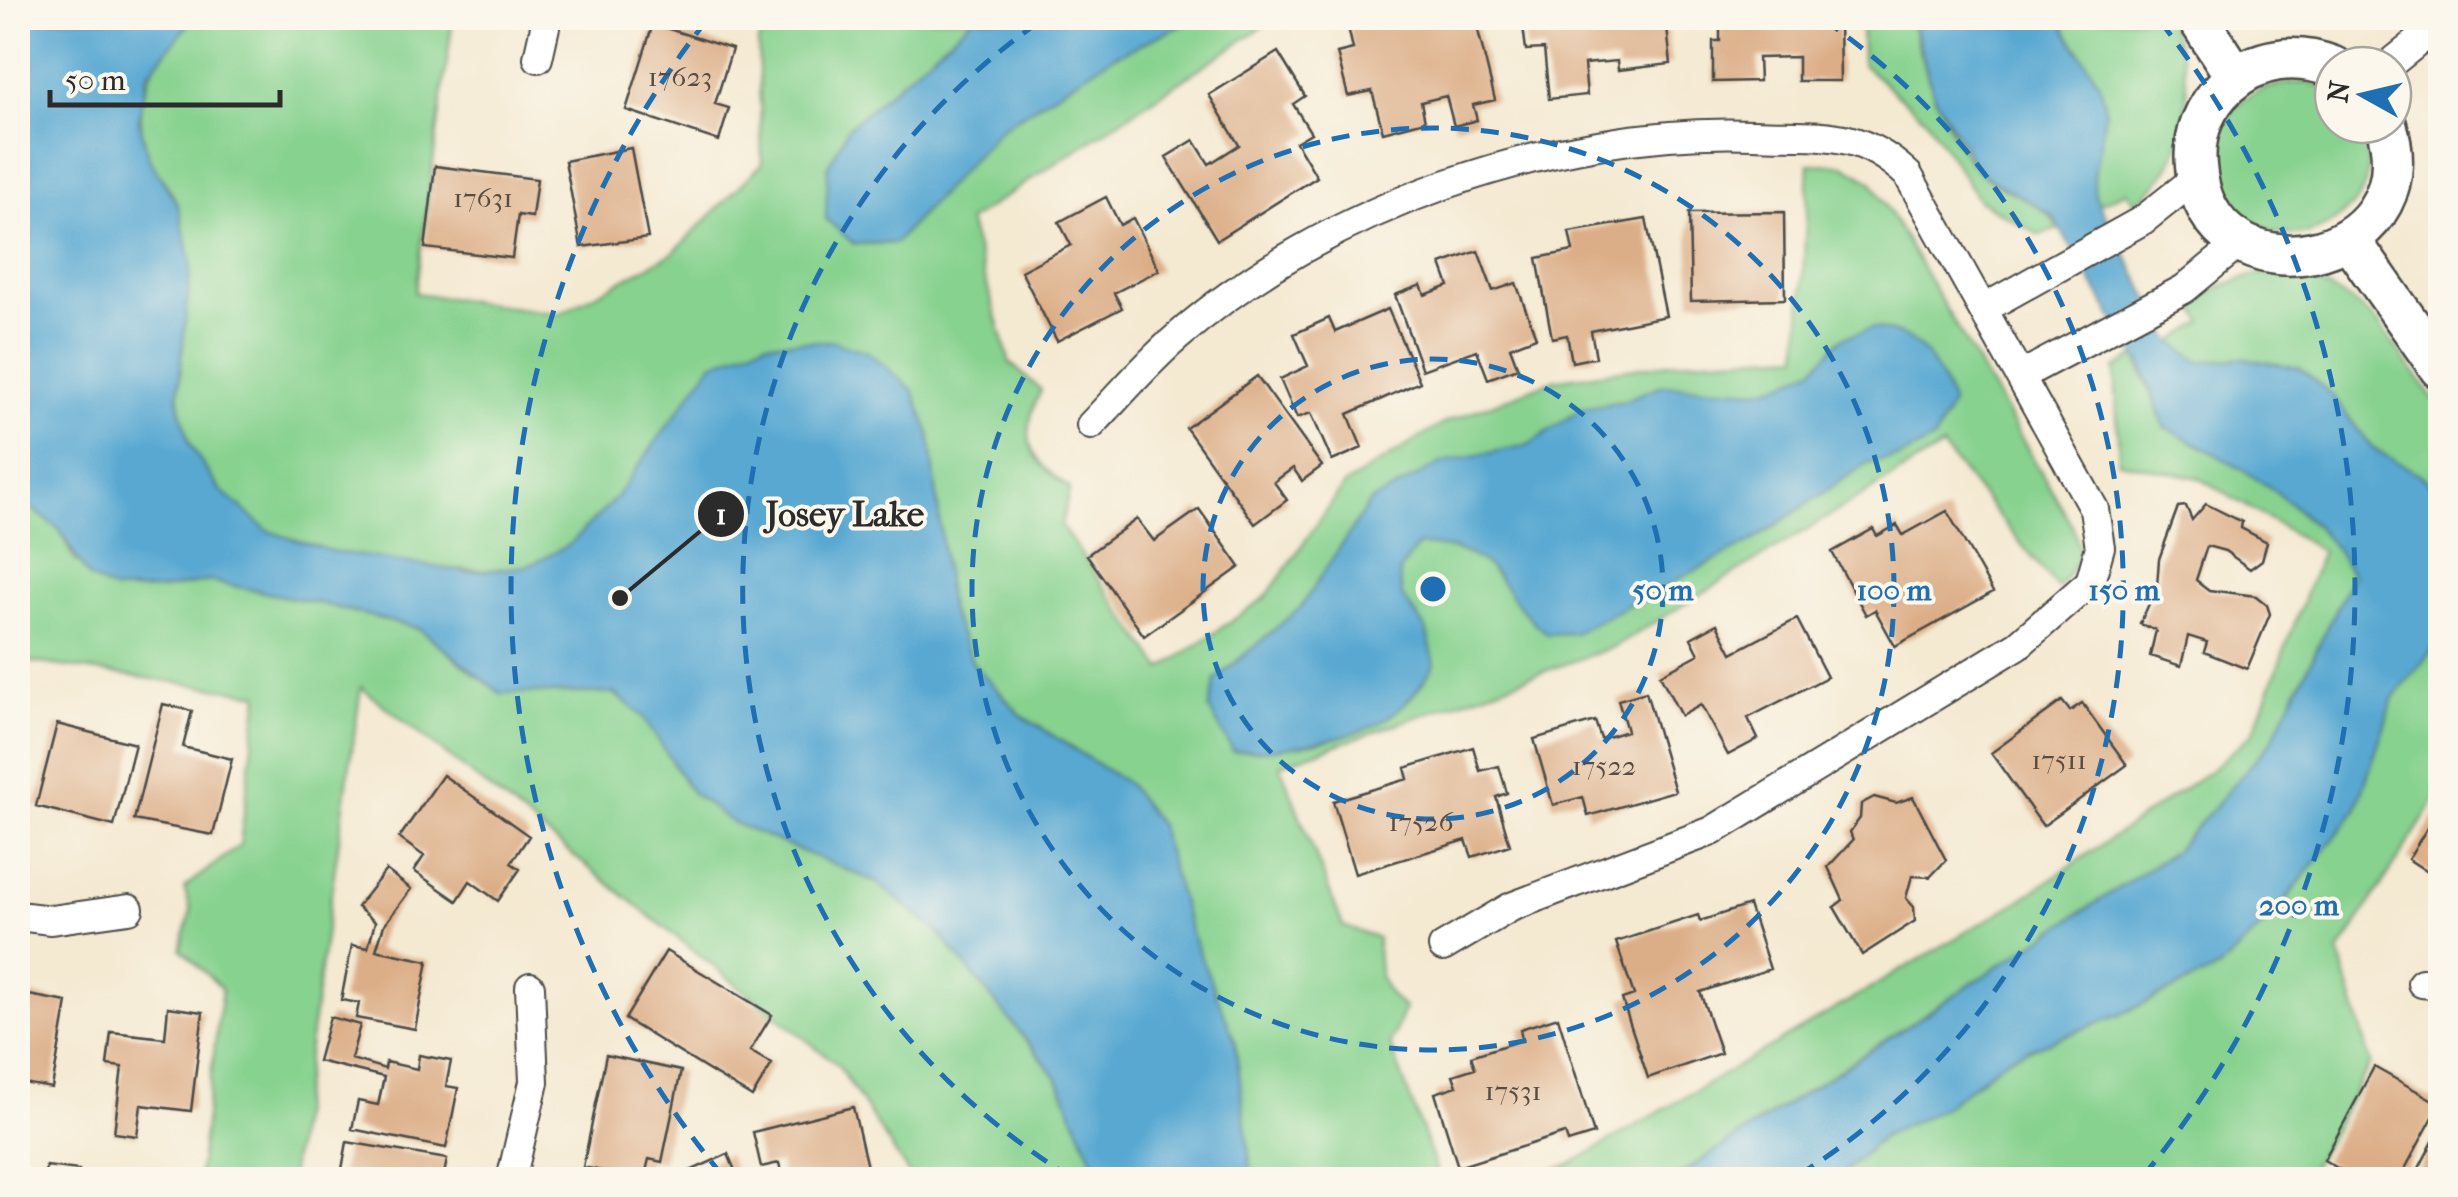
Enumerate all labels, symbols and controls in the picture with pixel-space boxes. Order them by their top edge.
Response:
scale bar [50,45,280,107]
north arrow [2313,45,2413,145]
house number: 17623 [648,60,712,93]
text: 50 m [65,63,126,98]
text: N [2321,78,2357,104]
house number: 17631 [453,181,513,214]
callout: Josey Lake [696,481,944,546]
text: Josey Lake [763,494,925,535]
text: 1 [716,497,726,532]
centre of rings [1415,571,1451,607]
text: 50 m [1633,573,1694,608]
text: 100 m [1856,573,1933,608]
text: 150 m [2088,573,2161,608]
house number: 17511 [2031,743,2087,776]
house number: 17522 [1572,749,1636,782]
house number: 17526 [1388,805,1454,838]
text: 200 m [2259,888,2340,923]
house number: 17531 [1484,1074,1542,1107]

